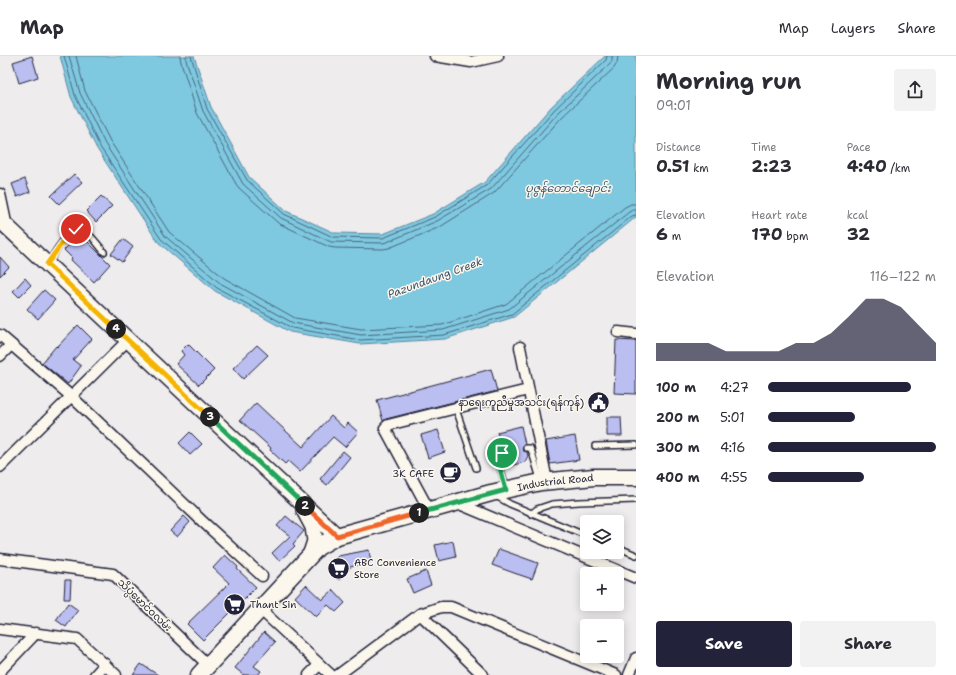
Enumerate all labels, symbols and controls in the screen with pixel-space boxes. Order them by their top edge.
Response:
text: Map [20,15,64,40]
text: Map [779,19,809,37]
text: Layers [831,19,875,37]
text: Share [897,19,936,37]
text: Morning run [656,67,801,96]
button: share [894,69,936,111]
text: 09:01 [656,97,691,114]
text: Distance [656,140,701,155]
text: Time [751,140,777,155]
text: Pace [847,140,871,155]
text: 0.51 [656,155,689,177]
text: 2:23 [751,155,792,177]
text: 4:40 [847,155,887,177]
text: km [689,161,709,176]
text: /km [887,161,910,176]
water label: ပုဇွန်တောင်ချောင်း [525,180,612,198]
text: Elevation [656,208,705,223]
text: Heart rate [751,208,807,223]
text: kcal [847,208,868,223]
pin [59,212,93,246]
icon: check [65,218,87,240]
text: 6 [656,223,668,245]
text: 170 [751,223,783,245]
text: 32 [847,223,870,245]
text: m [668,229,681,244]
text: bpm [783,229,808,244]
water label: Pazundaung Creek [386,254,485,302]
text: Elevation [656,268,714,285]
text: 116–122 m [870,268,936,285]
pin: 4 [106,319,126,339]
text: 4 [112,321,120,336]
text: 100 m [656,379,696,396]
text: 4:27 [720,379,749,396]
public building icon: နာရေးကူညီမှုအသင်း(ရန်ကုန်) [586,389,612,415]
place label: နာရေးကူညီမှုအသင်း(ရန်ကုန်) [458,395,584,411]
pin: 3 [200,407,220,427]
text: 3 [206,409,214,424]
text: 200 m [656,409,699,426]
text: 5:01 [720,409,745,426]
pin [485,436,519,470]
text: 300 m [656,439,700,456]
text: 4:16 [720,439,745,456]
icon: arrive [491,442,513,464]
cafe icon: 3K CAFE [437,460,463,486]
place label: 3K CAFE [392,467,434,480]
text: 400 m [656,469,700,486]
text: 4:55 [720,469,747,486]
street label: Industrial Road [516,471,595,494]
pin: 2 [295,496,315,516]
text: 2 [301,498,309,513]
pin: 1 [409,503,429,523]
text: 1 [416,505,422,520]
map controls [580,515,624,663]
button: layers [580,515,624,559]
supermarket icon: ABC Convenience Store [326,555,352,581]
place label: ABC Convenience Store [354,556,437,581]
button: + [580,567,624,611]
street label: သိပ္ပံမောင်ဝလမ်း [114,575,175,636]
supermarket icon: Thant Sin [221,591,247,617]
place label: Thant Sin [250,598,296,611]
button: − [580,619,624,663]
button: Save [656,621,792,667]
button: Share [800,621,936,667]

